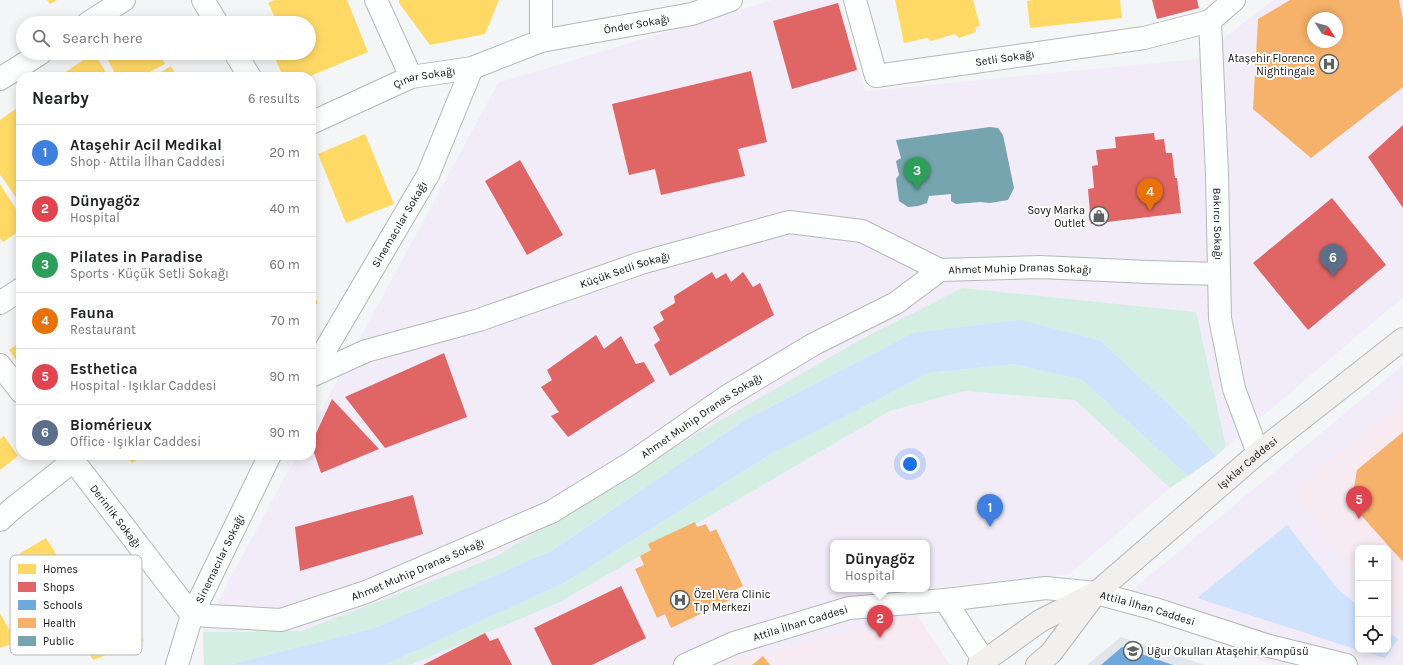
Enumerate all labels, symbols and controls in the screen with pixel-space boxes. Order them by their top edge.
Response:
street label: Önder Sokağı [602,12,671,37]
north arrow [1307,12,1343,48]
search box [16,16,316,60]
icon: search [30,27,52,49]
text: Search here [62,29,143,47]
street label: Setli Sokağı [974,48,1035,69]
place label: Ataşehir Florence Nightingale [1228,52,1315,78]
hospital icon: Ataşehir Florence Nightingale [1318,53,1340,75]
street label: Çınar Sokağı [391,65,456,91]
text: Nearby [32,88,89,108]
text: 6 results [248,91,300,106]
text: Ataşehir Acil Medikal [70,136,222,154]
text: 1 [43,145,47,160]
text: 20 m [270,145,300,160]
text: Shop · Attila İlhan Caddesi [70,154,225,169]
pin: 3 [904,157,930,190]
pin: 4 [1137,178,1163,211]
street label: Sinemacılar Sokağı [369,179,430,270]
street label: Bakırcı Sokağı [1210,188,1225,260]
text: Dünyagöz [70,192,140,210]
text: 2 [41,201,49,216]
text: 40 m [270,201,300,216]
place label: Sovy Marka Outlet [1027,204,1085,230]
shop icon: Sovy Marka Outlet [1088,205,1110,227]
text: Hospital [70,210,120,225]
pin: 6 [1320,244,1346,277]
text: Pilates in Paradise [70,248,203,266]
street label: Küçük Setli Sokağı [578,249,672,291]
text: 3 [41,257,49,272]
text: 60 m [270,257,300,272]
street label: Ahmet Muhip Dranas Sokağı [948,261,1092,277]
text: Sports · Küçük Setli Sokağı [70,266,229,281]
text: Fauna [70,304,114,322]
text: 4 [41,313,49,328]
text: 70 m [271,313,300,328]
text: Restaurant [70,322,136,337]
text: Esthetica [70,360,137,378]
text: 5 [41,369,49,384]
text: 90 m [269,369,300,384]
street label: Ahmet Muhip Dranas Sokağı [639,371,765,461]
text: Hospital · Işıklar Caddesi [70,378,216,393]
text: Biomérieux [70,416,152,434]
text: 6 [41,425,49,440]
text: 90 m [269,425,300,440]
text: Office · Işıklar Caddesi [70,434,201,449]
street label: Işıklar Caddesi [1215,434,1280,492]
your location [900,454,920,474]
street label: Derinlik Sokağı [87,482,144,551]
pin: 5 [1346,486,1372,519]
pin: 1 [977,494,1003,527]
street label: Sinemacılar Sokağı [193,512,247,606]
street label: Ahmet Muhip Dranas Sokağı [350,536,487,603]
popup [830,540,930,592]
map controls [1355,545,1391,653]
button: + [1355,545,1391,581]
text: Dünyagöz [845,550,915,568]
legend [10,555,142,655]
text: Homes [43,563,78,576]
text: Hospital [845,568,895,583]
text: Shops [43,581,75,594]
button: − [1355,581,1391,617]
place label: Özel Vera Clinic Tıp Merkezi [694,587,771,614]
street label: Attila İlhan Caddesi [1099,588,1197,629]
hospital icon: Özel Vera Clinic Tıp Merkezi [669,589,691,611]
text: Schools [43,599,83,612]
street label: Attila İlhan Caddesi [751,603,849,644]
pin: 2 [867,605,893,638]
text: Health [43,617,76,630]
button: locate [1355,617,1391,653]
text: Public [43,635,75,648]
school or university icon: Uğur Okulları Ataşehir Kampüsü [1122,640,1144,662]
place label: Uğur Okulları Ataşehir Kampüsü [1147,645,1309,658]

